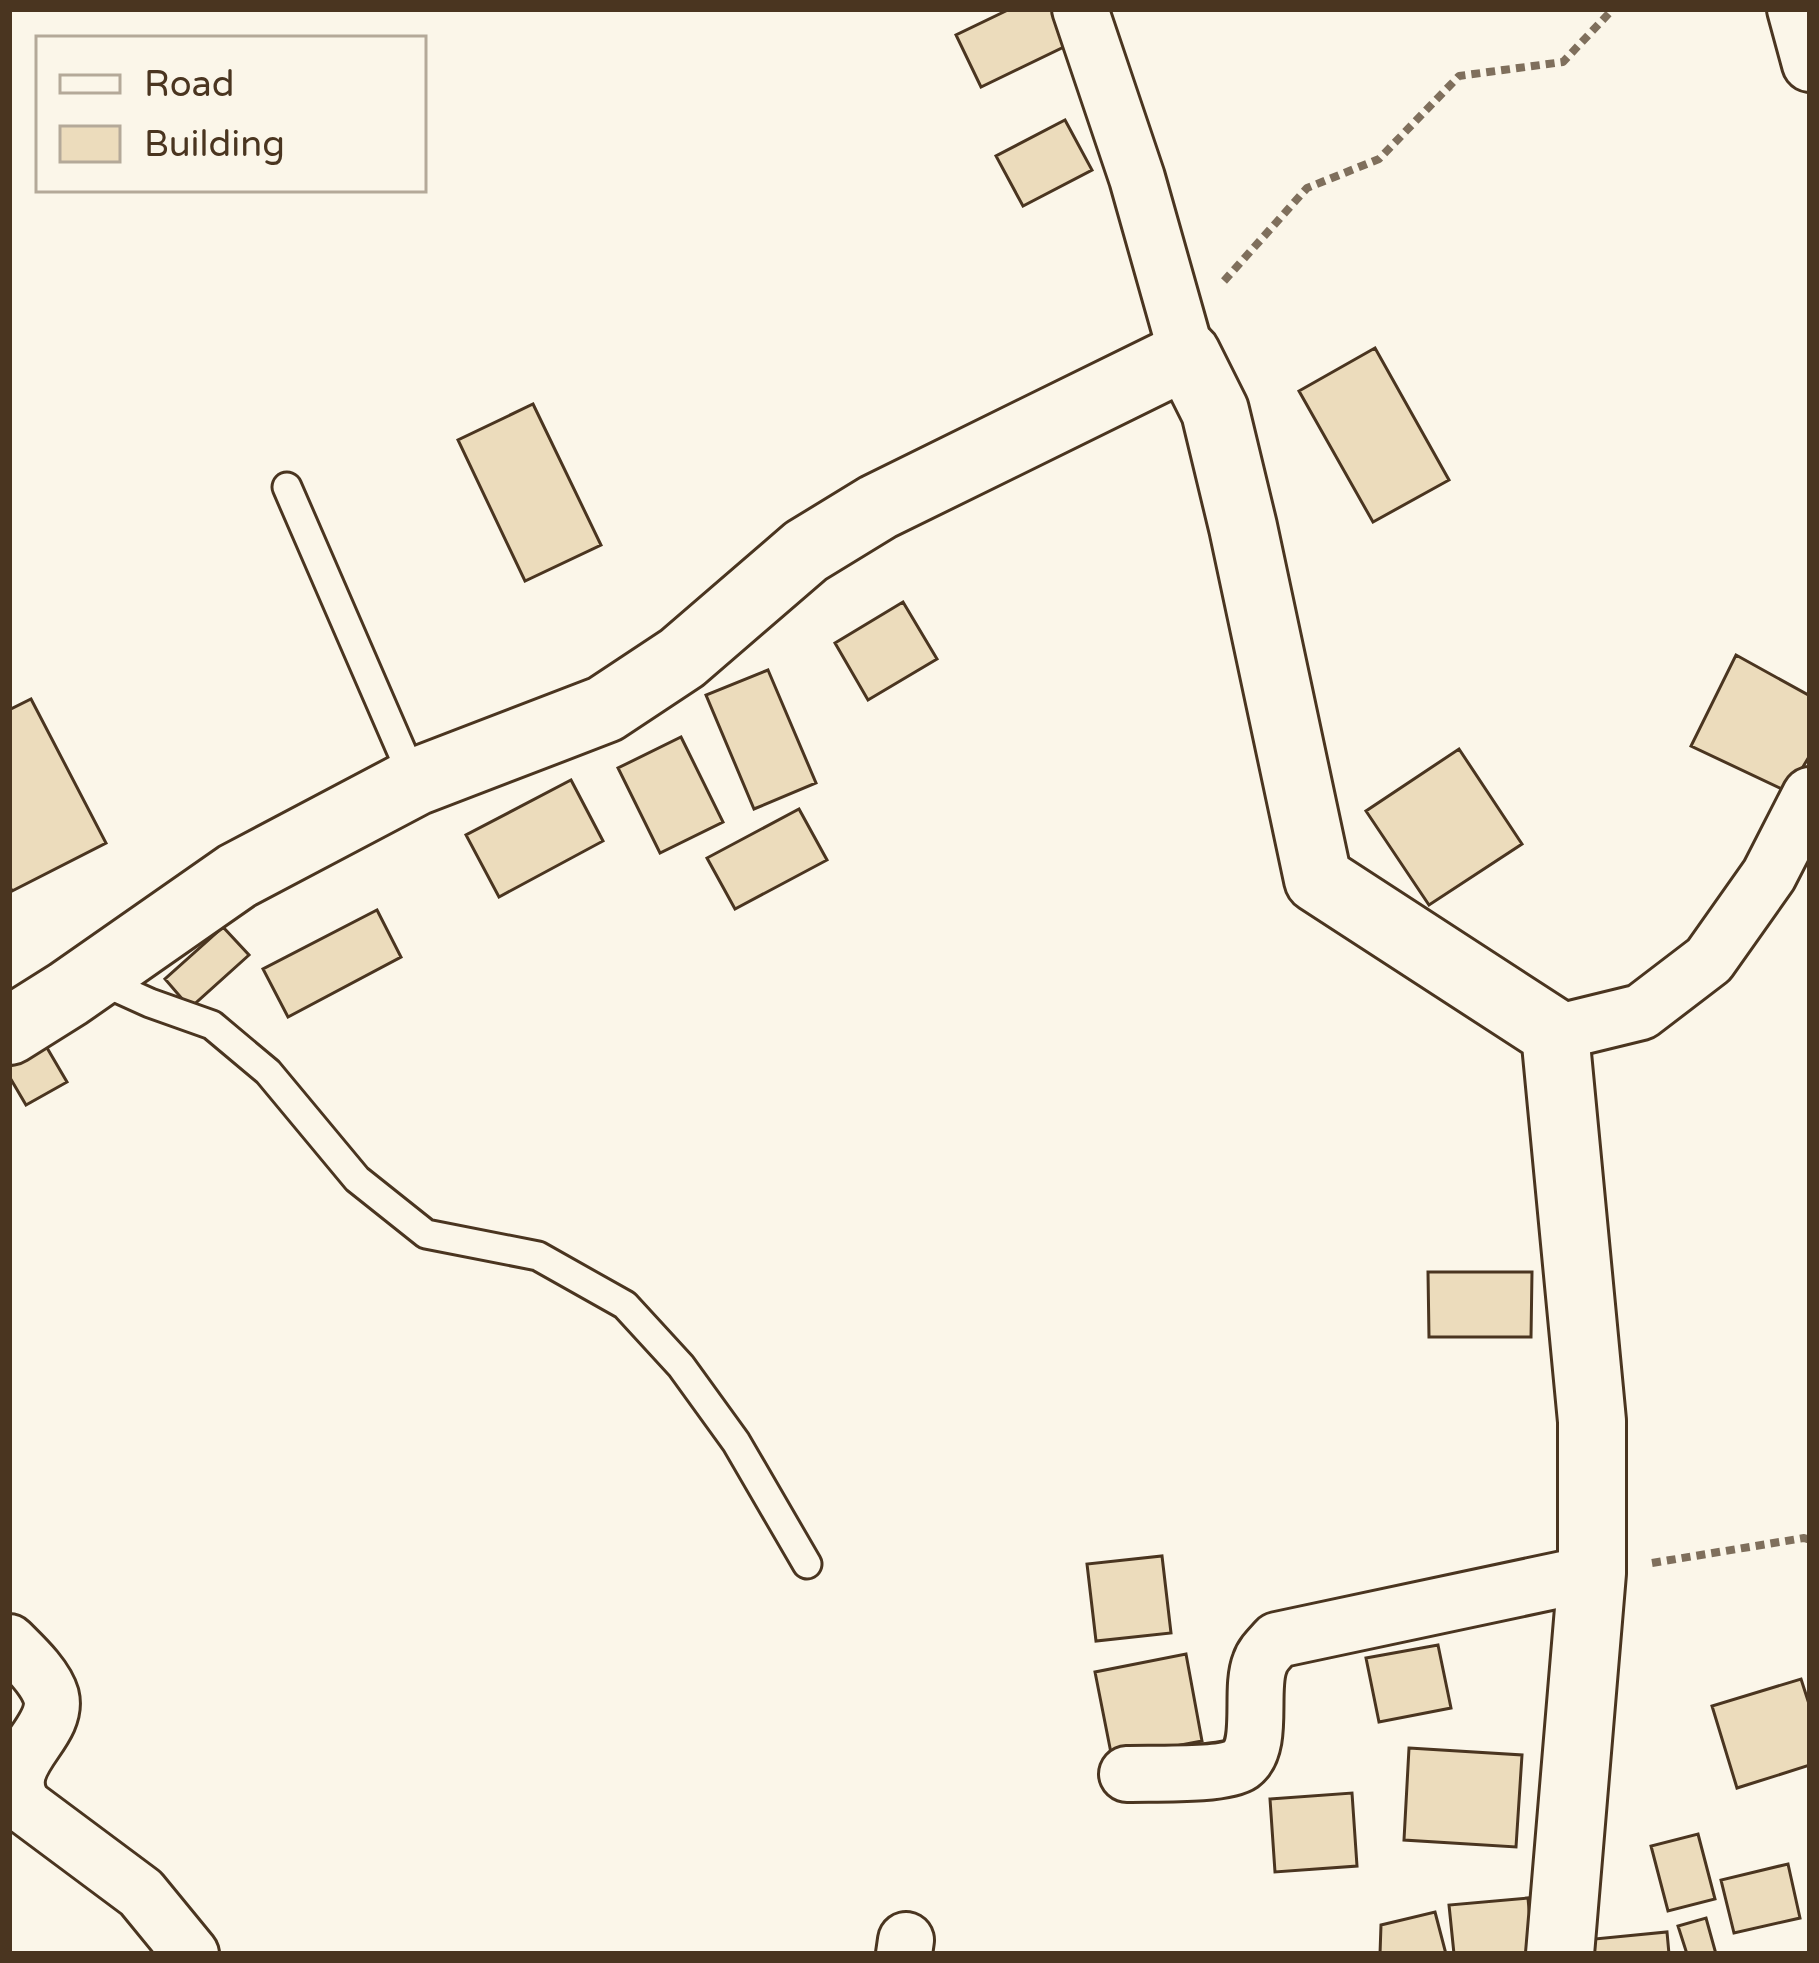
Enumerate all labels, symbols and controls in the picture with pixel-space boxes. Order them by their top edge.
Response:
legend [36,36,426,192]
text: Road [144,63,234,106]
text: Building [144,123,285,166]

